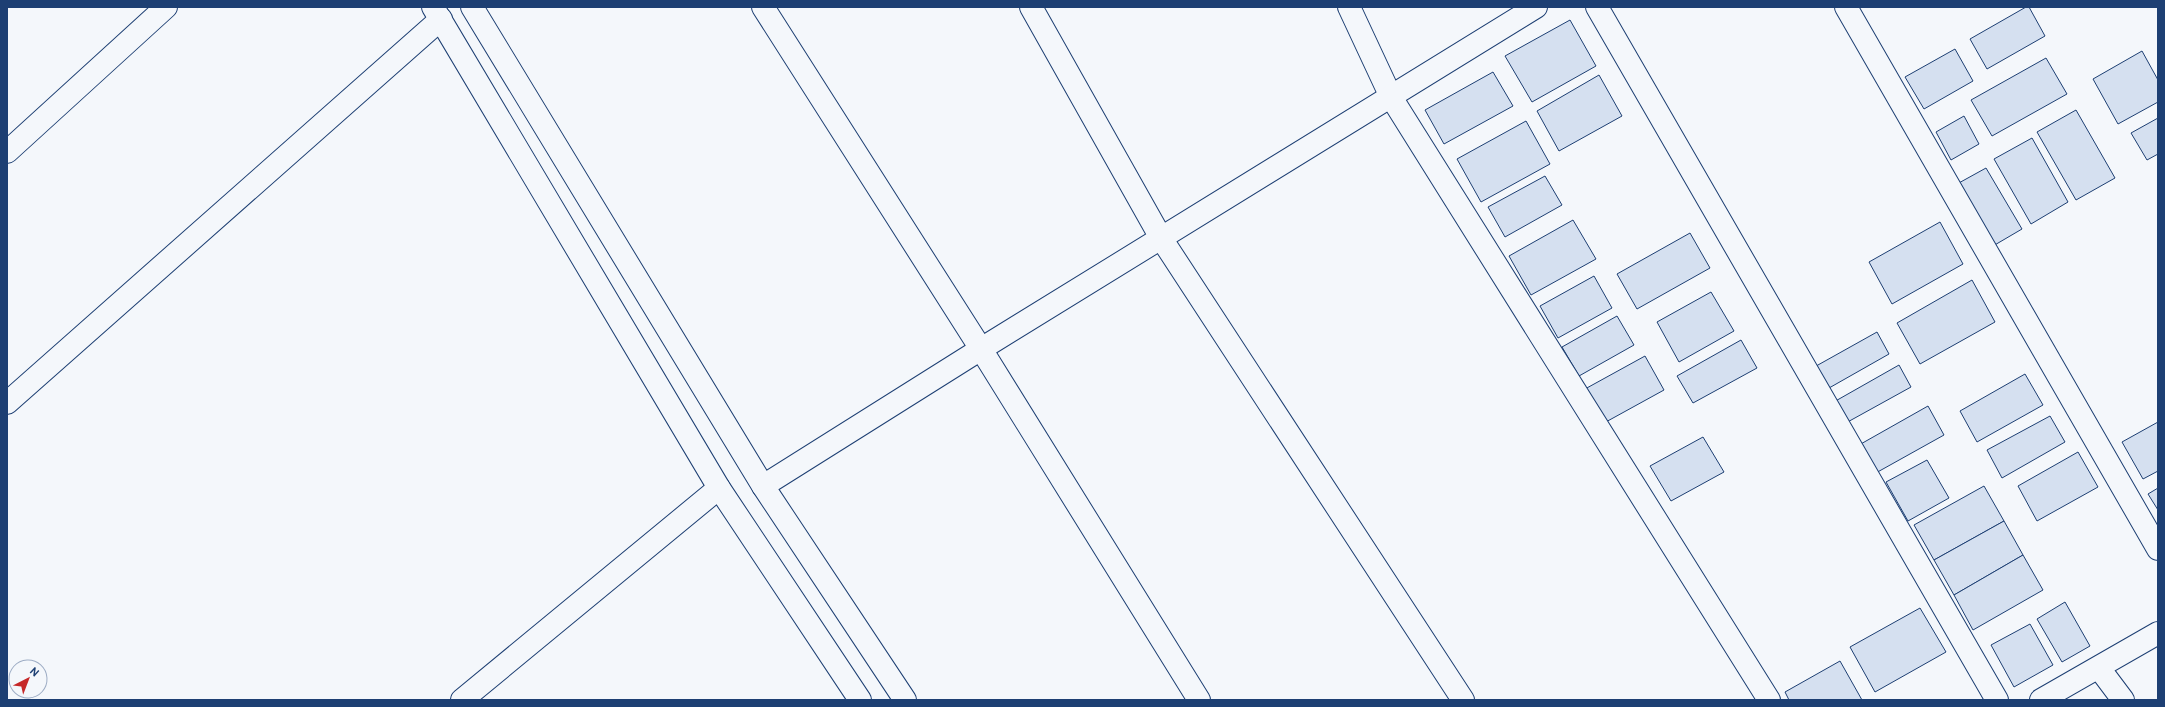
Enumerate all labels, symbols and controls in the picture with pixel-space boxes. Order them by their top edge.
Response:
north arrow [8,659,48,699]
text: N [26,664,42,680]

